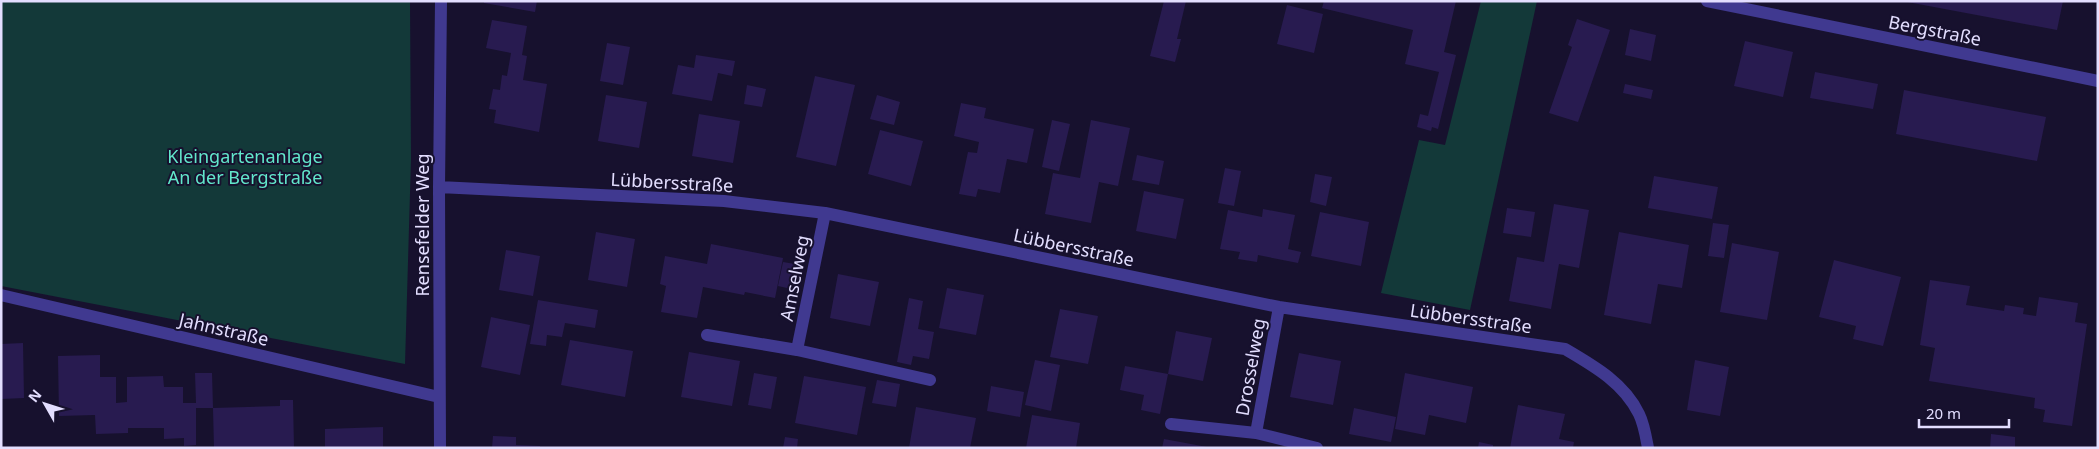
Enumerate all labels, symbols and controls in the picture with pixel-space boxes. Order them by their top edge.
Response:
street label: Bergstraße [1887,9,1983,51]
park label: Kleingartenanlage An der Bergstraße [167,144,323,189]
street label: Rensefelder Weg [410,153,434,297]
street label: Lübbersstraße [610,167,734,197]
street label: Lübbersstraße [1011,223,1137,271]
street label: Amselweg [774,233,814,323]
street label: Lübbersstraße [1409,298,1533,338]
street label: Jahnstraße [175,307,271,351]
street label: Drosselweg [1230,316,1270,418]
north arrow [20,379,70,429]
text: N [24,385,45,406]
scale bar [1919,396,2009,428]
text: 20 m [1926,403,1961,423]

